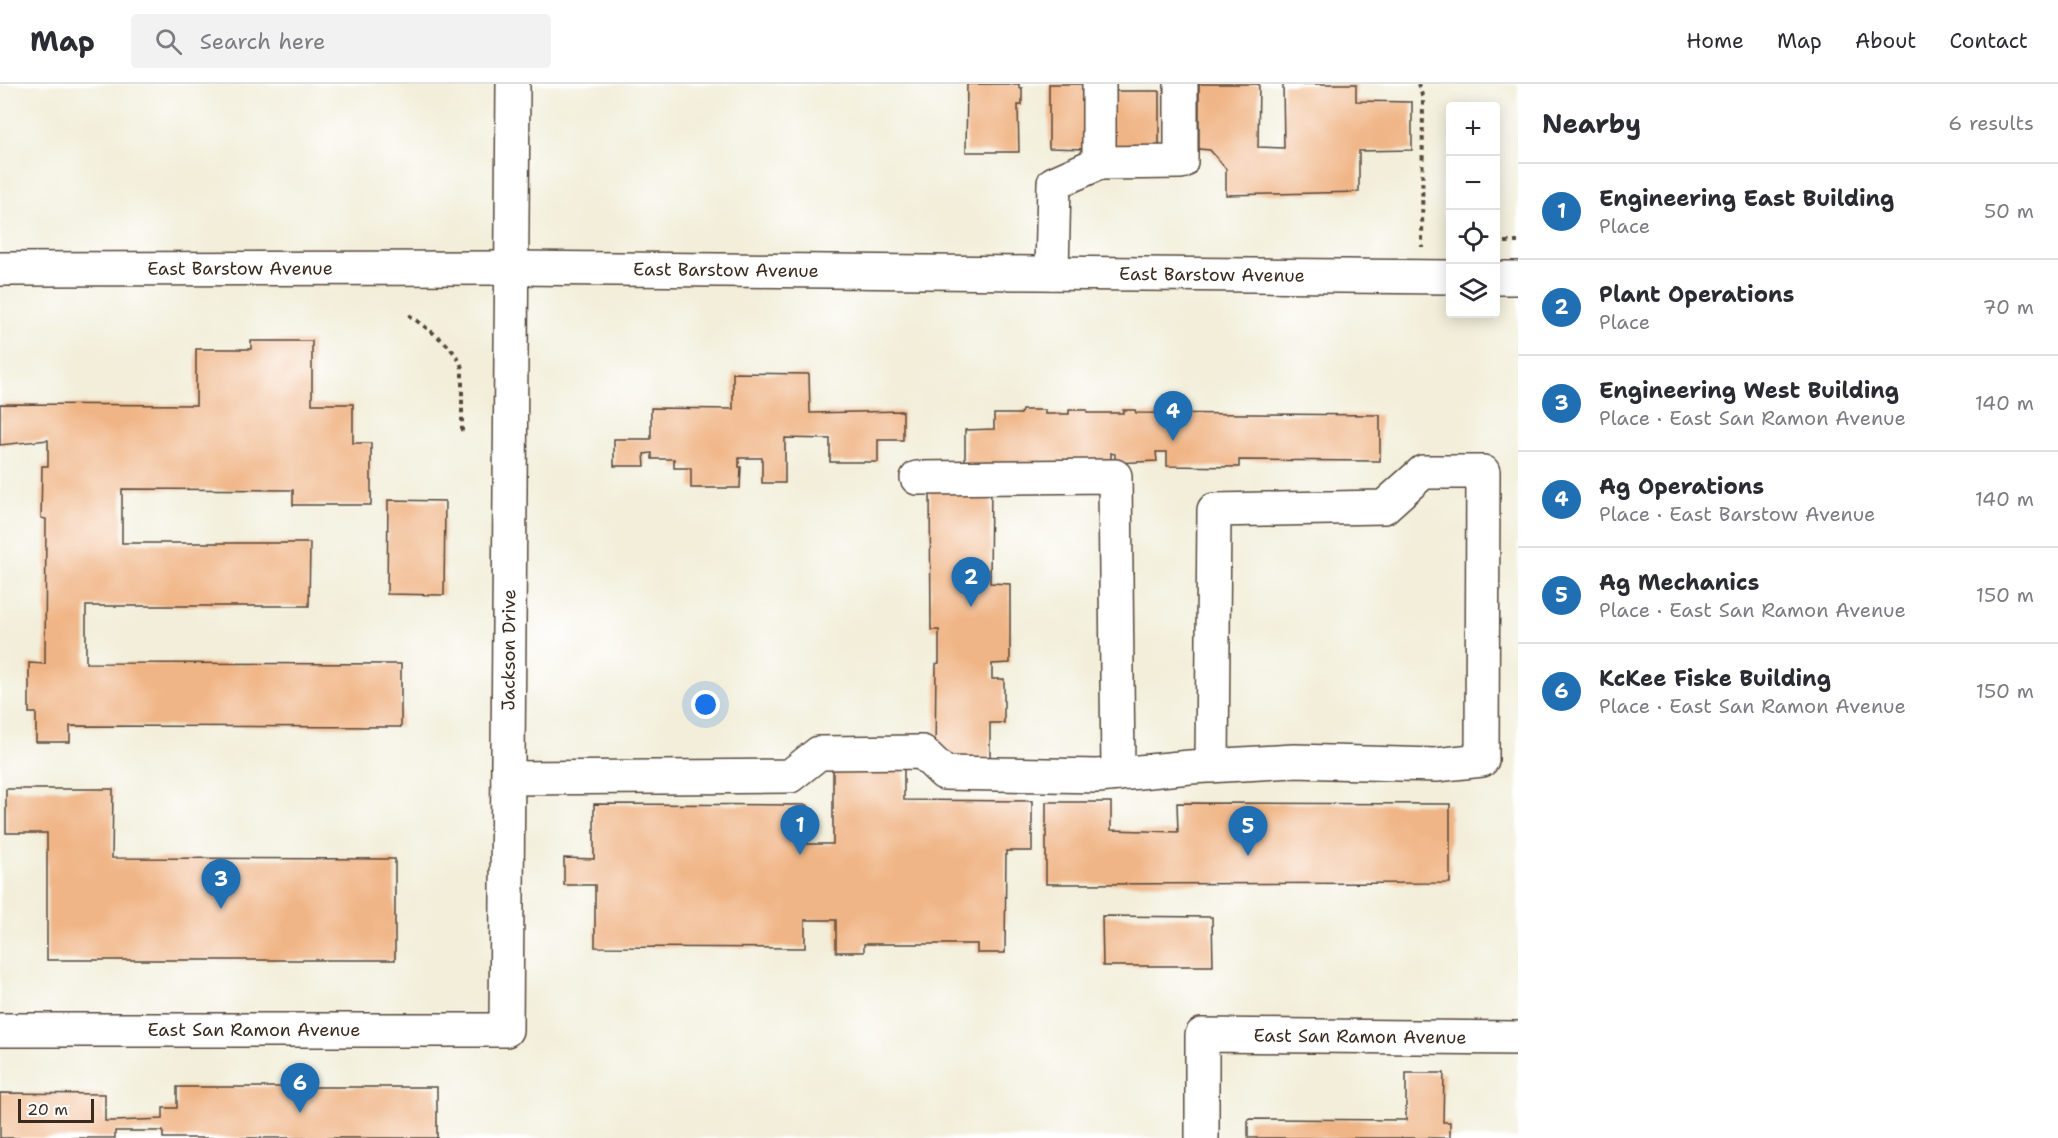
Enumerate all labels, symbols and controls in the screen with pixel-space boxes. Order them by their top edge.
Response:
search box [131,14,551,68]
text: Map [30,22,95,60]
icon: search [152,25,185,58]
text: Search here [200,27,325,56]
text: Home [1686,27,1744,55]
text: Map [1777,27,1822,55]
text: About [1855,27,1916,55]
text: Contact [1949,27,2028,55]
map controls [1446,102,1500,318]
button: + [1446,102,1500,156]
text: Nearby [1542,106,1641,141]
text: 6 results [1948,110,2034,136]
button: − [1446,156,1500,210]
text: Engineering East Building [1599,184,1894,213]
text: 1 [1557,198,1566,224]
text: 50 m [1984,198,2034,224]
button: locate [1446,210,1500,264]
text: Place [1599,213,1650,239]
street label: East Barstow Avenue [147,256,333,281]
street label: East Barstow Avenue [633,257,819,283]
street label: East Barstow Avenue [1119,262,1305,288]
button: layers [1446,264,1500,318]
text: Plant Operations [1599,280,1794,309]
text: 2 [1555,294,1569,320]
text: 70 m [1982,294,2034,320]
text: Place [1599,309,1650,335]
text: Engineering West Building [1599,376,1899,405]
text: 3 [1555,390,1569,416]
text: 140 m [1975,390,2034,416]
pin: 4 [1154,392,1192,441]
text: Place · East San Ramon Avenue [1599,405,1906,431]
text: Ag Operations [1599,472,1764,501]
text: 4 [1555,486,1569,512]
text: 140 m [1975,486,2034,512]
text: Place · East Barstow Avenue [1599,501,1875,527]
pin: 2 [952,558,990,607]
text: Ag Mechanics [1599,568,1759,597]
text: 5 [1555,582,1568,608]
text: 150 m [1976,582,2034,608]
street label: Jackson Drive [496,589,521,711]
text: Place · East San Ramon Avenue [1599,597,1906,623]
text: KcKee Fiske Building [1599,664,1831,693]
text: 6 [1555,678,1569,704]
text: 150 m [1976,678,2034,704]
your location [691,690,720,719]
text: Place · East San Ramon Avenue [1599,693,1906,719]
pin: 1 [780,806,820,855]
pin: 5 [1228,806,1268,856]
pin: 3 [202,860,240,909]
street label: East San Ramon Avenue [147,1018,361,1042]
street label: East San Ramon Avenue [1253,1023,1467,1050]
pin: 6 [280,1064,320,1113]
scale bar [18,1096,94,1124]
text: 20 m [27,1099,68,1120]

